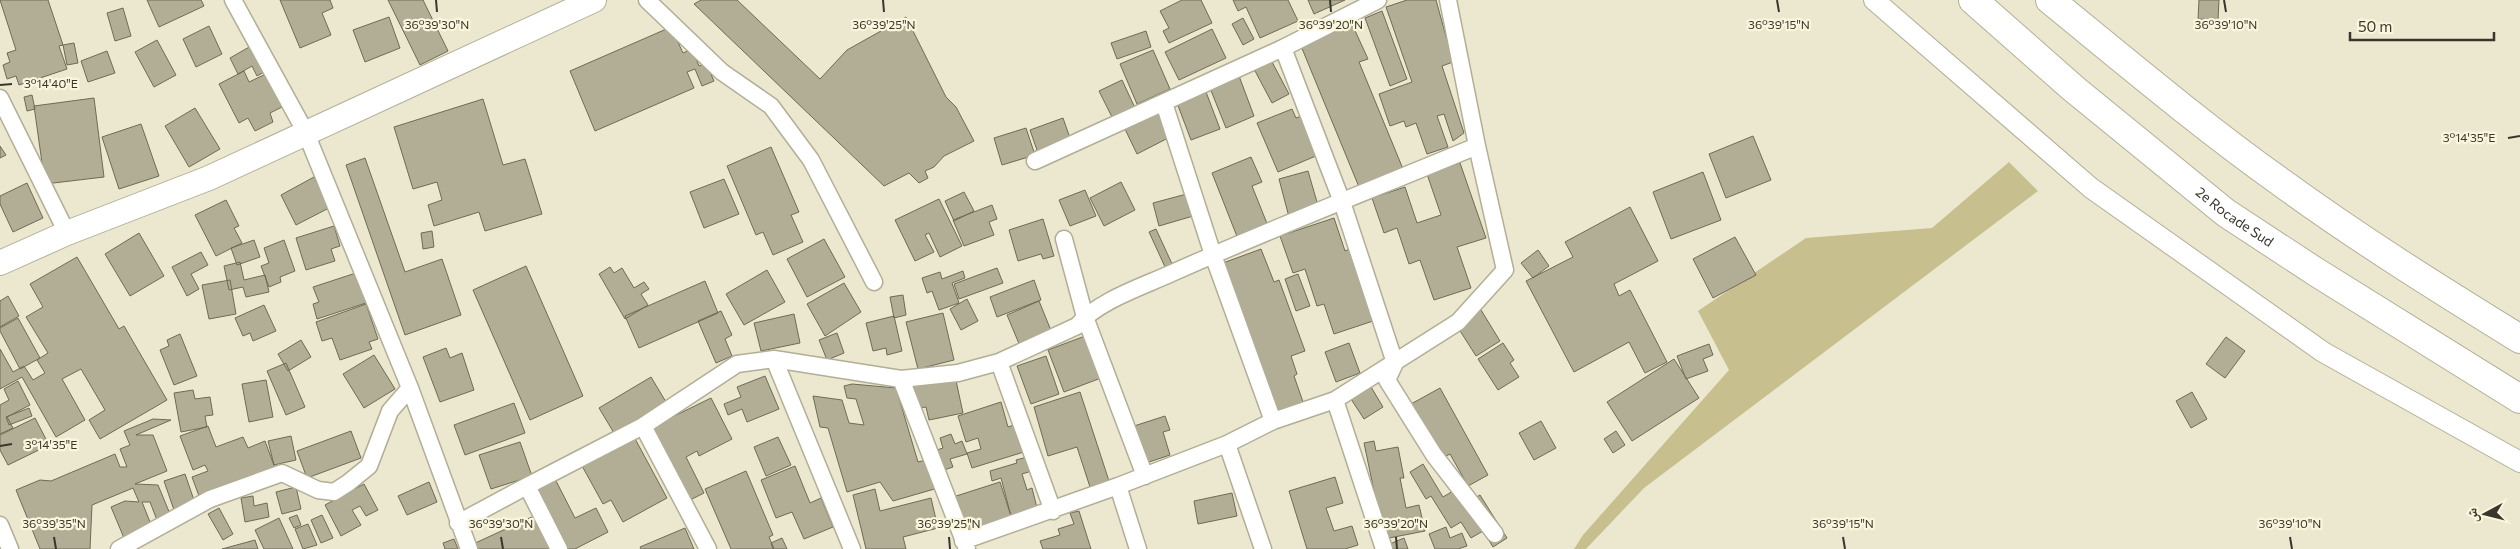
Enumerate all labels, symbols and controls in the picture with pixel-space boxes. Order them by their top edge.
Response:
scale bar [2350,10,2494,42]
text: 36°39'30"N [405,17,469,31]
text: 36°39'25"N [852,17,916,31]
text: 36°39'20"N [1299,17,1363,31]
text: 36°39'15"N [1748,17,1810,31]
text: 36°39'10"N [2195,17,2257,31]
text: 50 m [2358,17,2392,35]
text: 3°14'40"E [24,76,78,90]
text: 3°14'35"E [2443,130,2495,144]
street label: 2e Rocade Sud [2193,183,2277,250]
text: 3°14'35"E [25,437,77,451]
north arrow [2460,489,2510,539]
text: ش [2462,507,2482,524]
text: 36°39'35"N [22,516,86,530]
text: 36°39'30"N [469,516,533,530]
text: 36°39'25"N [917,516,981,530]
text: 36°39'20"N [1364,516,1428,530]
text: 36°39'15"N [1812,516,1874,530]
text: 36°39'10"N [2259,516,2321,530]

